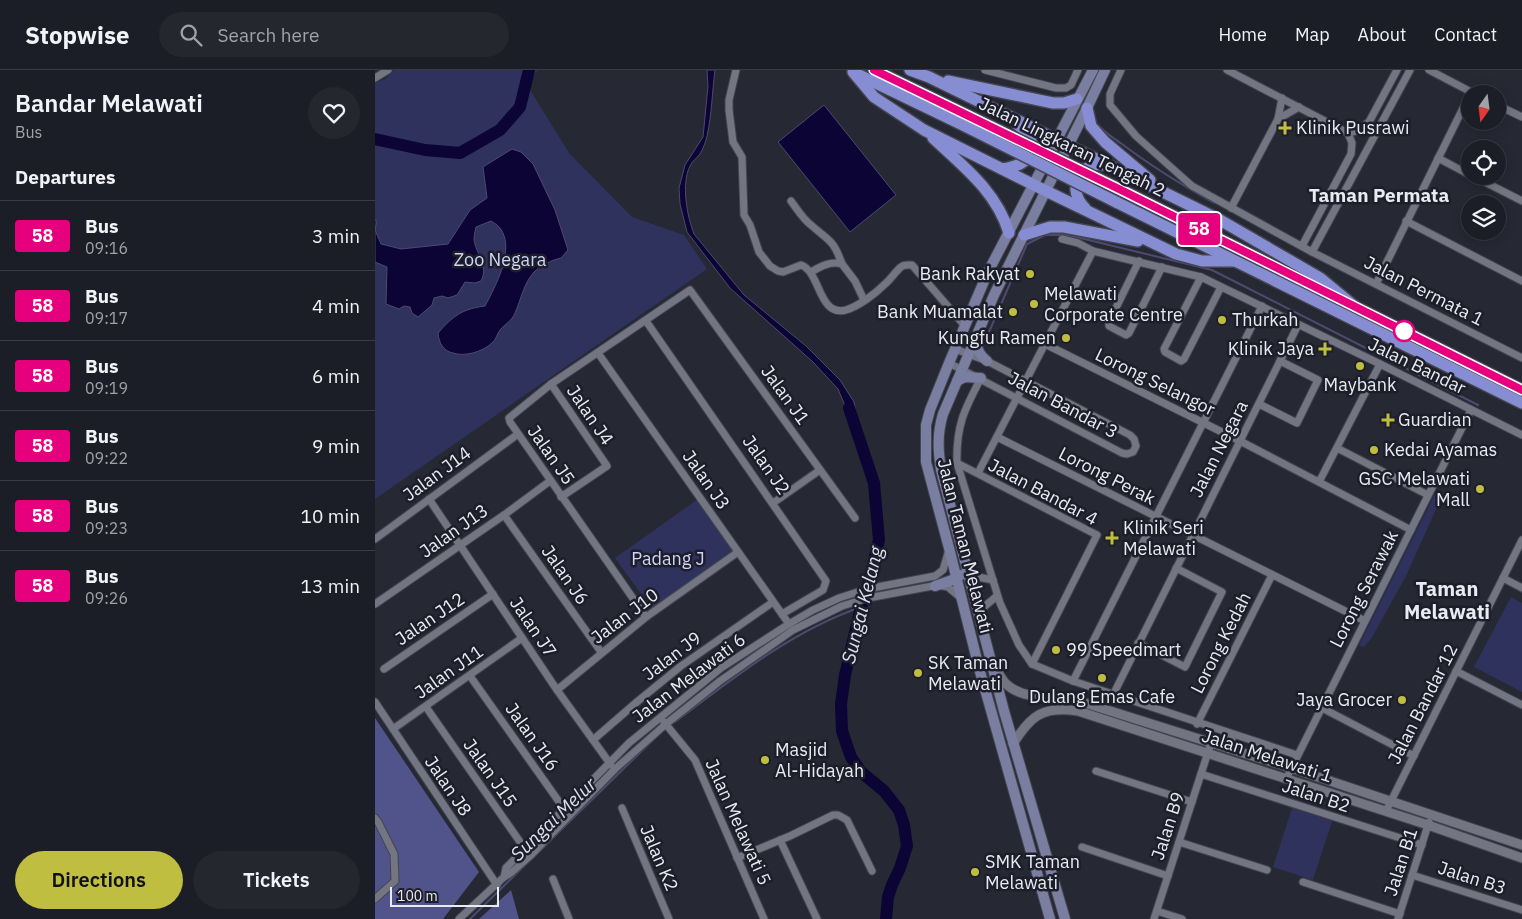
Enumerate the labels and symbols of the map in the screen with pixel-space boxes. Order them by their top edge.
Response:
north arrow [1461,85,1506,130]
street label: Jalan Lingkaran Tengah 2 [975,91,1169,202]
place label: Klinik Pusrawi [1296,116,1410,139]
marker: Klinik Pusrawi [1278,121,1292,135]
district label: Taman Permata [1309,183,1449,207]
line badge: 58 [1177,213,1221,245]
park label: Zoo Negara [454,248,547,271]
street label: Jalan Permata 1 [1361,251,1488,331]
place label: Bank Rakyat [920,262,1020,285]
marker: Bank Rakyat [1024,268,1036,280]
place label: Melawati Corporate Centre [1044,282,1183,326]
marker: Melawati Corporate Centre [1028,298,1040,310]
place label: Bank Muamalat [877,300,1003,323]
marker: Bank Muamalat [1007,306,1019,318]
place label: Thurkah [1232,308,1299,331]
marker: Thurkah [1216,314,1228,326]
unlabelled marker [1393,320,1415,342]
place label: Kungfu Ramen [938,326,1056,349]
marker: Kungfu Ramen [1060,332,1072,344]
street label: Jalan Bandar [1365,332,1470,399]
place label: Klinik Jaya [1228,337,1314,360]
marker: Klinik Jaya [1318,342,1332,356]
street label: Lorong Selangor [1091,343,1219,421]
marker: Maybank [1354,360,1366,372]
street label: Jalan J1 [756,361,815,429]
street label: Jalan Bandar 3 [1004,366,1122,443]
place label: Maybank [1324,373,1397,396]
street label: Jalan J4 [562,380,619,449]
street label: Jalan Negara [1184,396,1253,501]
place label: Guardian [1398,408,1472,431]
marker: Guardian [1382,414,1394,426]
street label: Jalan J5 [523,420,580,489]
street label: Jalan J2 [738,430,795,499]
place label: Kedai Ayamas [1384,438,1497,461]
street label: Jalan J14 [398,441,475,506]
street label: Lorong Perak [1055,441,1160,510]
marker: Kedai Ayamas [1368,444,1380,456]
street label: Jalan J3 [678,445,735,514]
street label: Jalan Bandar 4 [984,453,1102,530]
street label: Jalan Taman Melawati [933,456,998,636]
place label: GSC Melawati Mall [1359,467,1470,511]
marker: GSC Melawati Mall [1474,483,1486,495]
street label: Jalan J13 [415,499,492,563]
place label: Klinik Seri Melawati [1123,516,1204,560]
street label: Lorong Serawak [1324,526,1403,651]
marker: Klinik Seri Melawati [1105,531,1119,545]
street label: Jalan J6 [537,540,594,609]
water label: Sungai Kelang [836,543,888,666]
park label: Padang J [631,547,705,570]
district label: Taman Melawati [1404,575,1490,625]
street label: Jalan J10 [586,583,663,648]
street label: Jalan J12 [391,587,469,650]
street label: Lorong Kedah [1185,588,1256,697]
street label: Jalan J7 [505,592,562,661]
street label: Jalan J9 [638,626,706,685]
street label: Jalan Melawati 6 [628,628,750,728]
place label: 99 Speedmart [1066,638,1181,661]
street label: Jalan J11 [410,640,487,704]
street label: Jalan Bandar 12 [1382,640,1463,768]
marker: 99 Speedmart [1050,644,1062,656]
place label: SK Taman Melawati [928,651,1008,695]
marker: SK Taman Melawati [912,667,924,679]
marker: Dulang Emas Cafe [1096,672,1108,684]
place label: Dulang Emas Cafe [1029,685,1175,708]
place label: Jaya Grocer [1296,688,1392,711]
marker: Jaya Grocer [1396,694,1408,706]
street label: Jalan J16 [500,698,564,775]
street label: Jalan Melawati 1 [1199,724,1335,787]
street label: Jalan J15 [458,734,522,811]
place label: Masjid Al-Hidayah [775,738,864,782]
street label: Jalan J8 [420,751,477,820]
marker: Masjid Al-Hidayah [759,754,771,766]
street label: Jalan Melawati 5 [700,755,777,889]
water label: Sungai Melur [505,771,602,866]
street label: Jalan B2 [1279,774,1353,817]
street label: Jalan B9 [1146,789,1189,863]
street label: Jalan K2 [635,821,684,895]
street label: Jalan B1 [1379,825,1422,899]
place label: SMK Taman Melawati [985,850,1080,894]
street label: Jalan B3 [1435,856,1509,899]
marker: SMK Taman Melawati [969,866,981,878]
scale bar [390,884,499,907]

